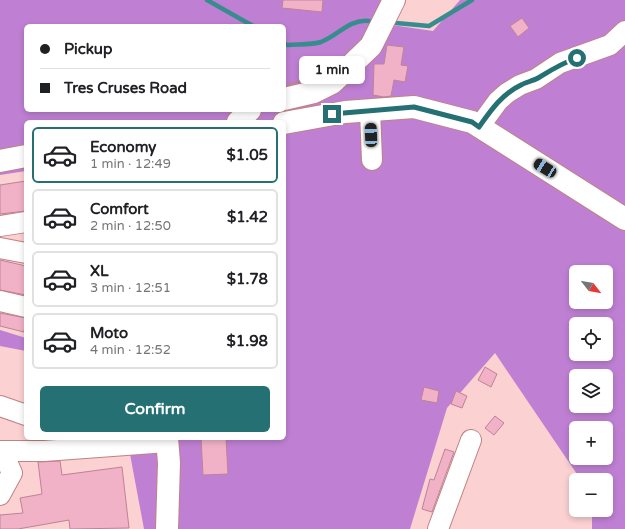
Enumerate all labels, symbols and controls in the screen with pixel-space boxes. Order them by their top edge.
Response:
text: Pickup [64,40,112,58]
route start [568,49,586,67]
callout: 1 min [299,56,365,84]
text: 1 min [315,62,349,78]
text: Tres Cruses Road [64,79,187,97]
route end [323,105,341,123]
car [365,123,377,147]
icon: car [42,137,78,173]
text: Economy [90,138,156,156]
text: $1.05 [227,146,268,164]
text: 1 min · 12:49 [90,156,171,172]
car [532,157,558,179]
icon: car [42,199,78,235]
text: Comfort [90,200,149,218]
text: $1.42 [227,208,268,226]
text: 2 min · 12:50 [90,218,171,234]
icon: car [42,261,78,297]
text: XL [90,262,109,280]
north arrow [569,265,613,309]
map controls [569,265,613,517]
text: $1.78 [227,270,268,288]
text: 3 min · 12:51 [90,280,171,296]
button: locate [569,317,613,361]
icon: car [42,323,78,359]
text: Moto [90,324,128,342]
text: $1.98 [227,332,268,350]
text: 4 min · 12:52 [90,342,171,358]
button: layers [569,369,613,413]
button: Confirm [40,386,270,432]
button: + [569,421,613,465]
button: − [569,473,613,517]

